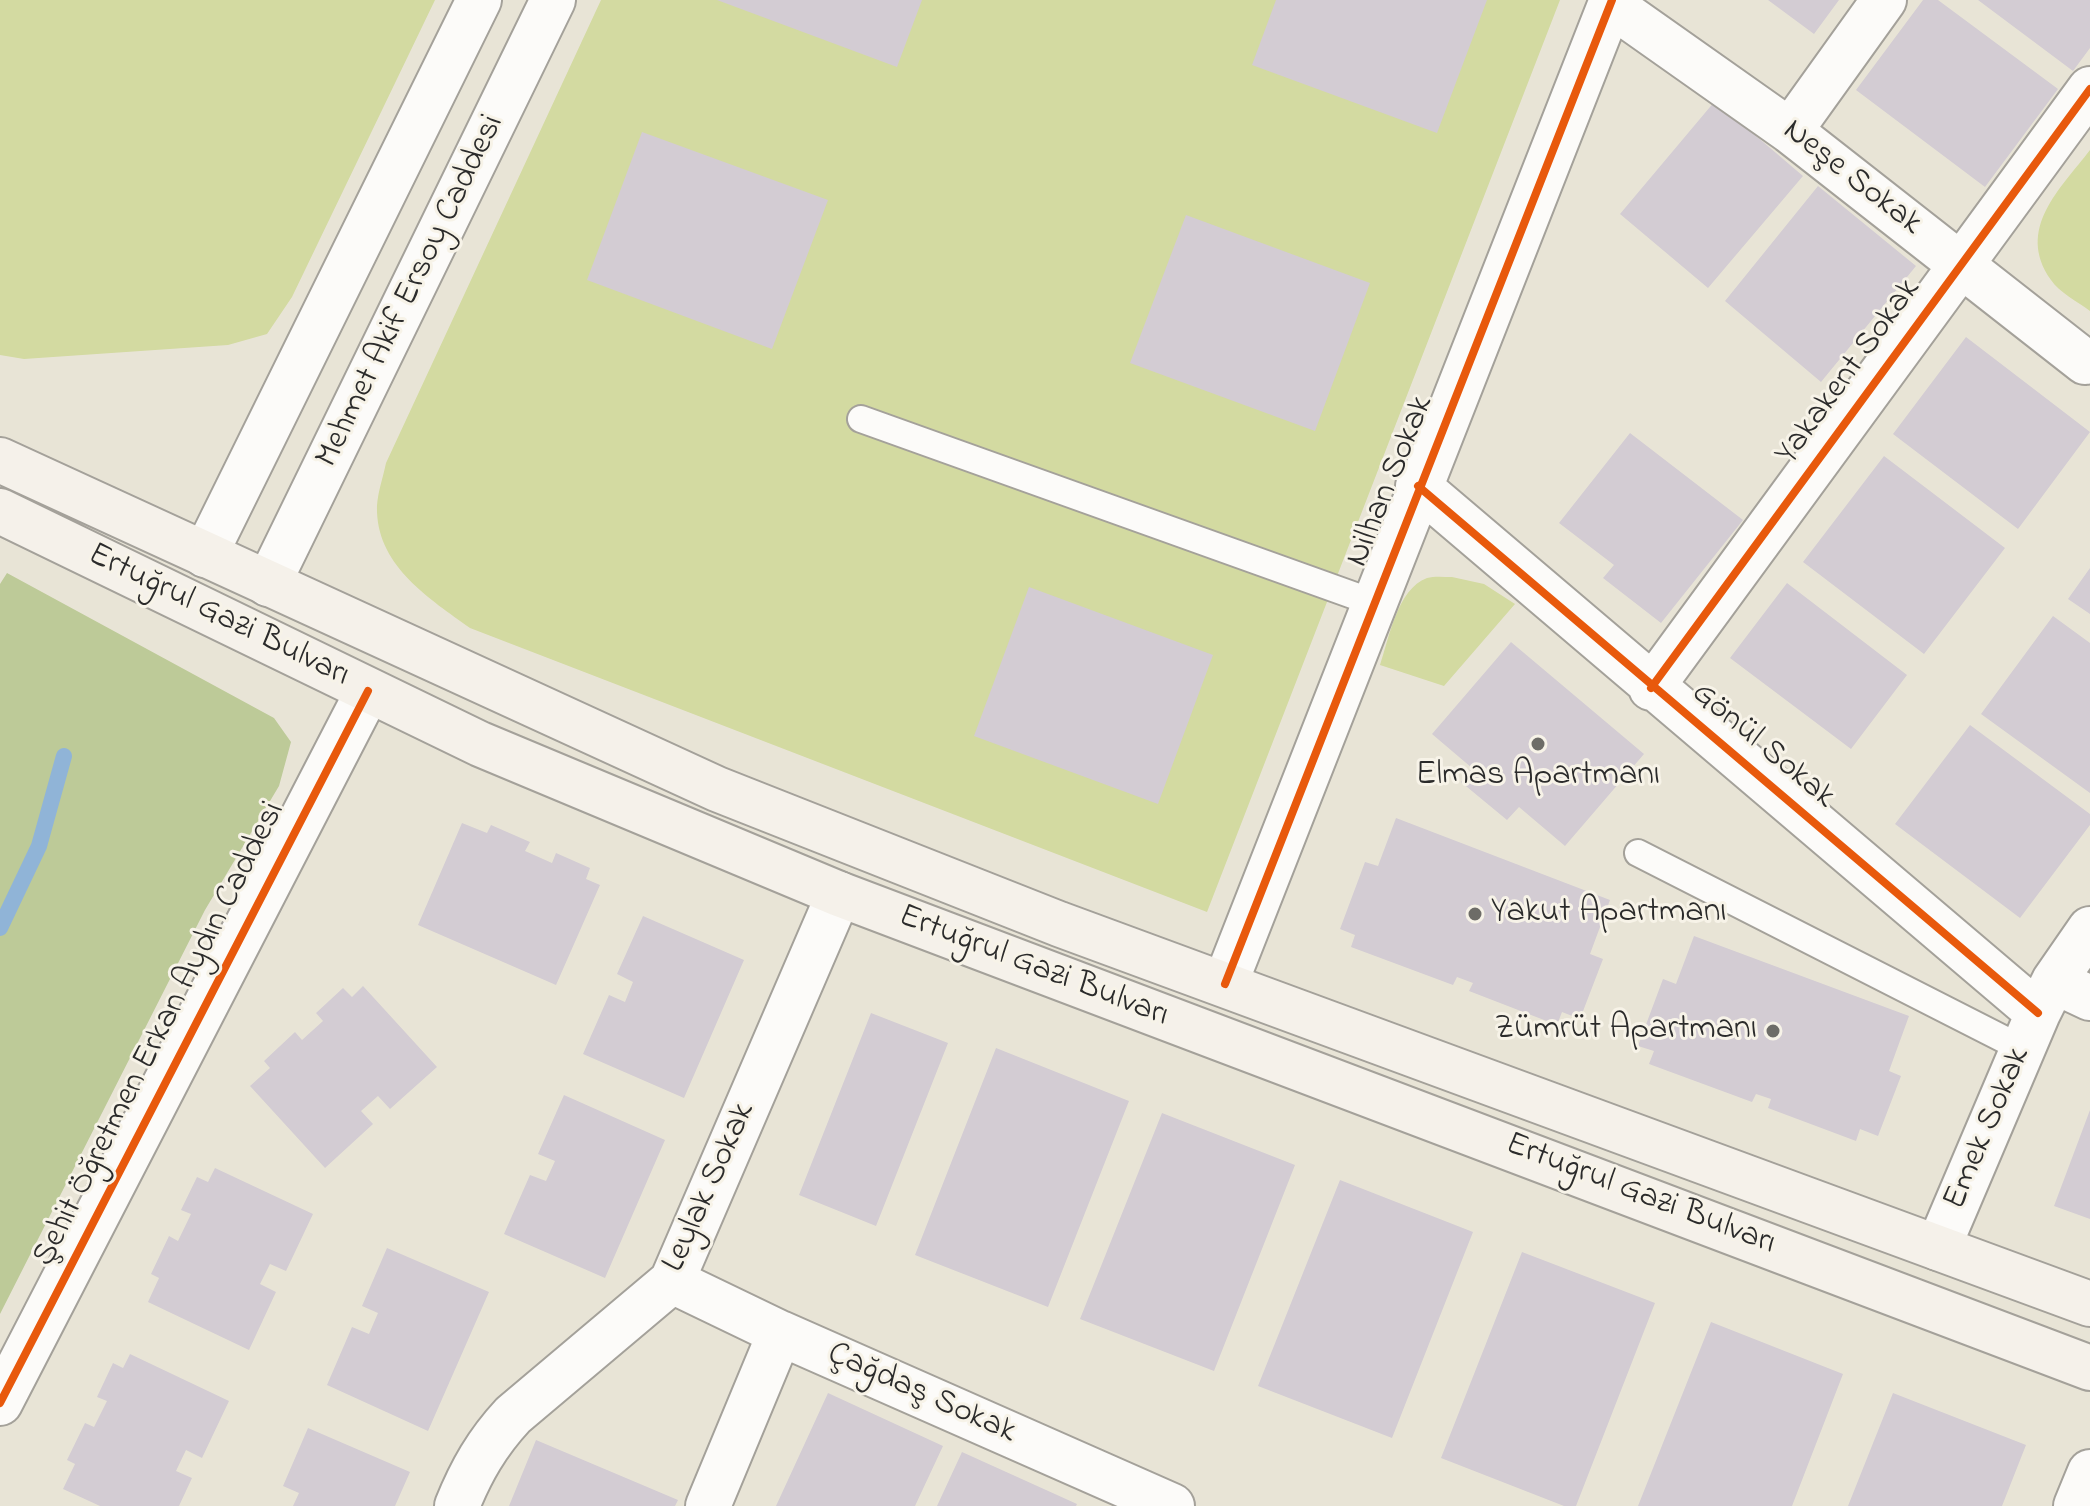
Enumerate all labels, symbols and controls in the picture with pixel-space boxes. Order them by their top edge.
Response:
street label: Mehmet Akif Ersoy Caddesi [309,109,515,475]
street label: Neşe Sokak [1773,112,1929,246]
street label: Yakakent Sokak [1769,272,1931,474]
street label: Nilhan Sokak [1339,390,1445,574]
street label: Ertuğrul Gazi Bulvarı [81,536,355,698]
street label: Gönül Sokak [1681,675,1843,819]
marker: Elmas Apartmanı [1529,735,1547,753]
place label: Elmas Apartmanı [1416,757,1660,797]
street label: Şehit Öğretmen Erkan Aydın Caddesi [26,796,296,1274]
place label: Yakut Apartmanı [1491,894,1727,934]
street label: Ertuğrul Gazi Bulvarı [892,898,1174,1038]
marker: Yakut Apartmanı [1466,905,1484,923]
place label: Zümrüt Apartmanı [1495,1011,1757,1051]
marker: Zümrüt Apartmanı [1764,1022,1782,1040]
street label: Emek Sokak [1937,1042,2041,1216]
street label: Leylak Sokak [656,1097,766,1279]
street label: Ertuğrul Gazi Bulvarı [1499,1126,1781,1266]
street label: Çağdaş Sokak [820,1335,1022,1455]

